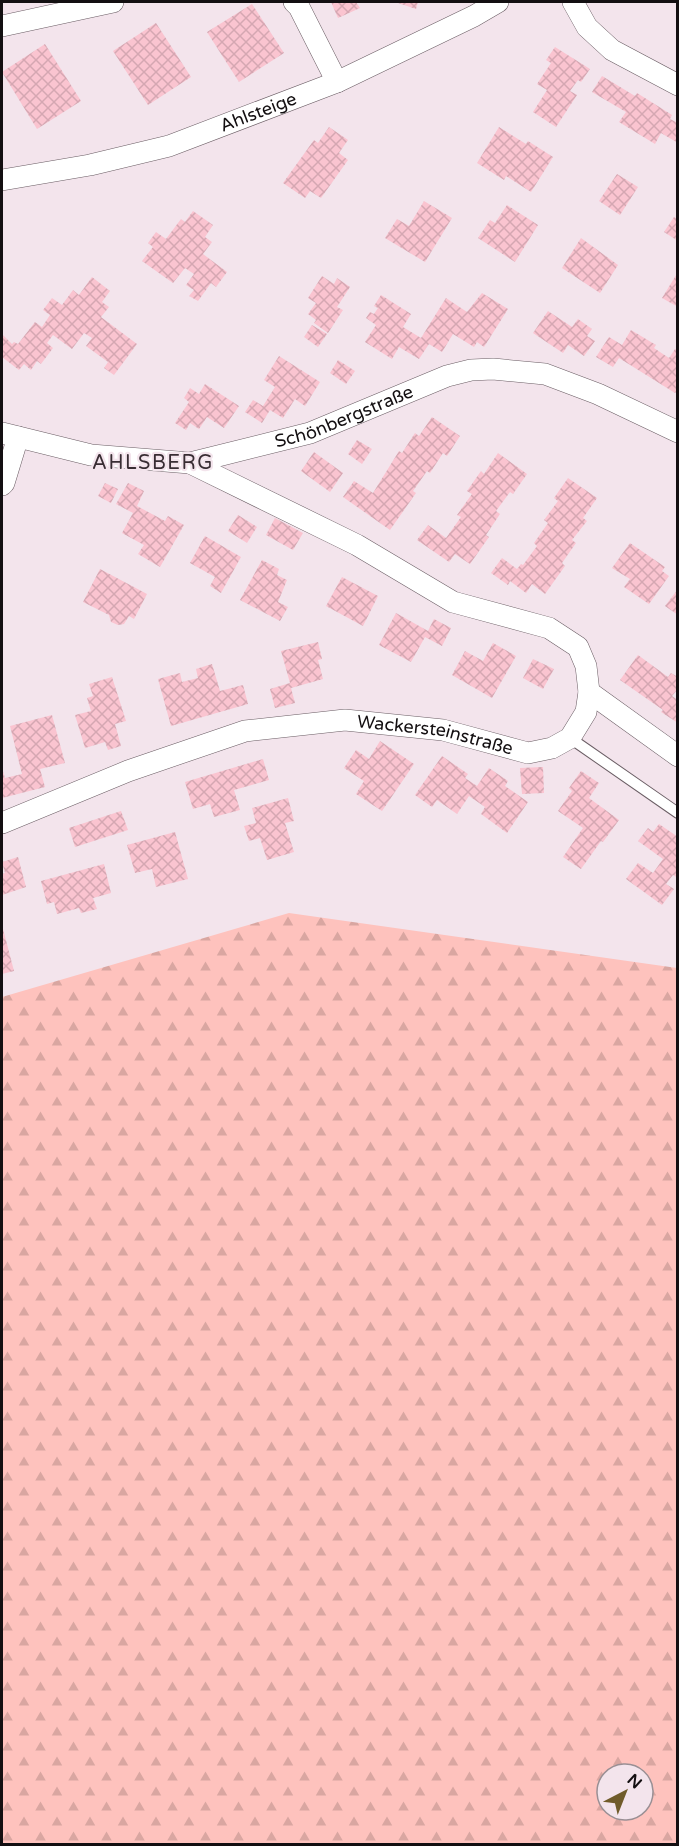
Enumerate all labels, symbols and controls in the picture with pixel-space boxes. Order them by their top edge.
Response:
street label: Ahlsteige [217,87,300,137]
street label: Schönbergstraße [272,380,416,452]
district label: AHLSBERG [92,451,214,475]
street label: Wackersteinstraße [356,710,516,759]
north arrow [595,1762,655,1822]
text: N [623,1770,646,1793]

